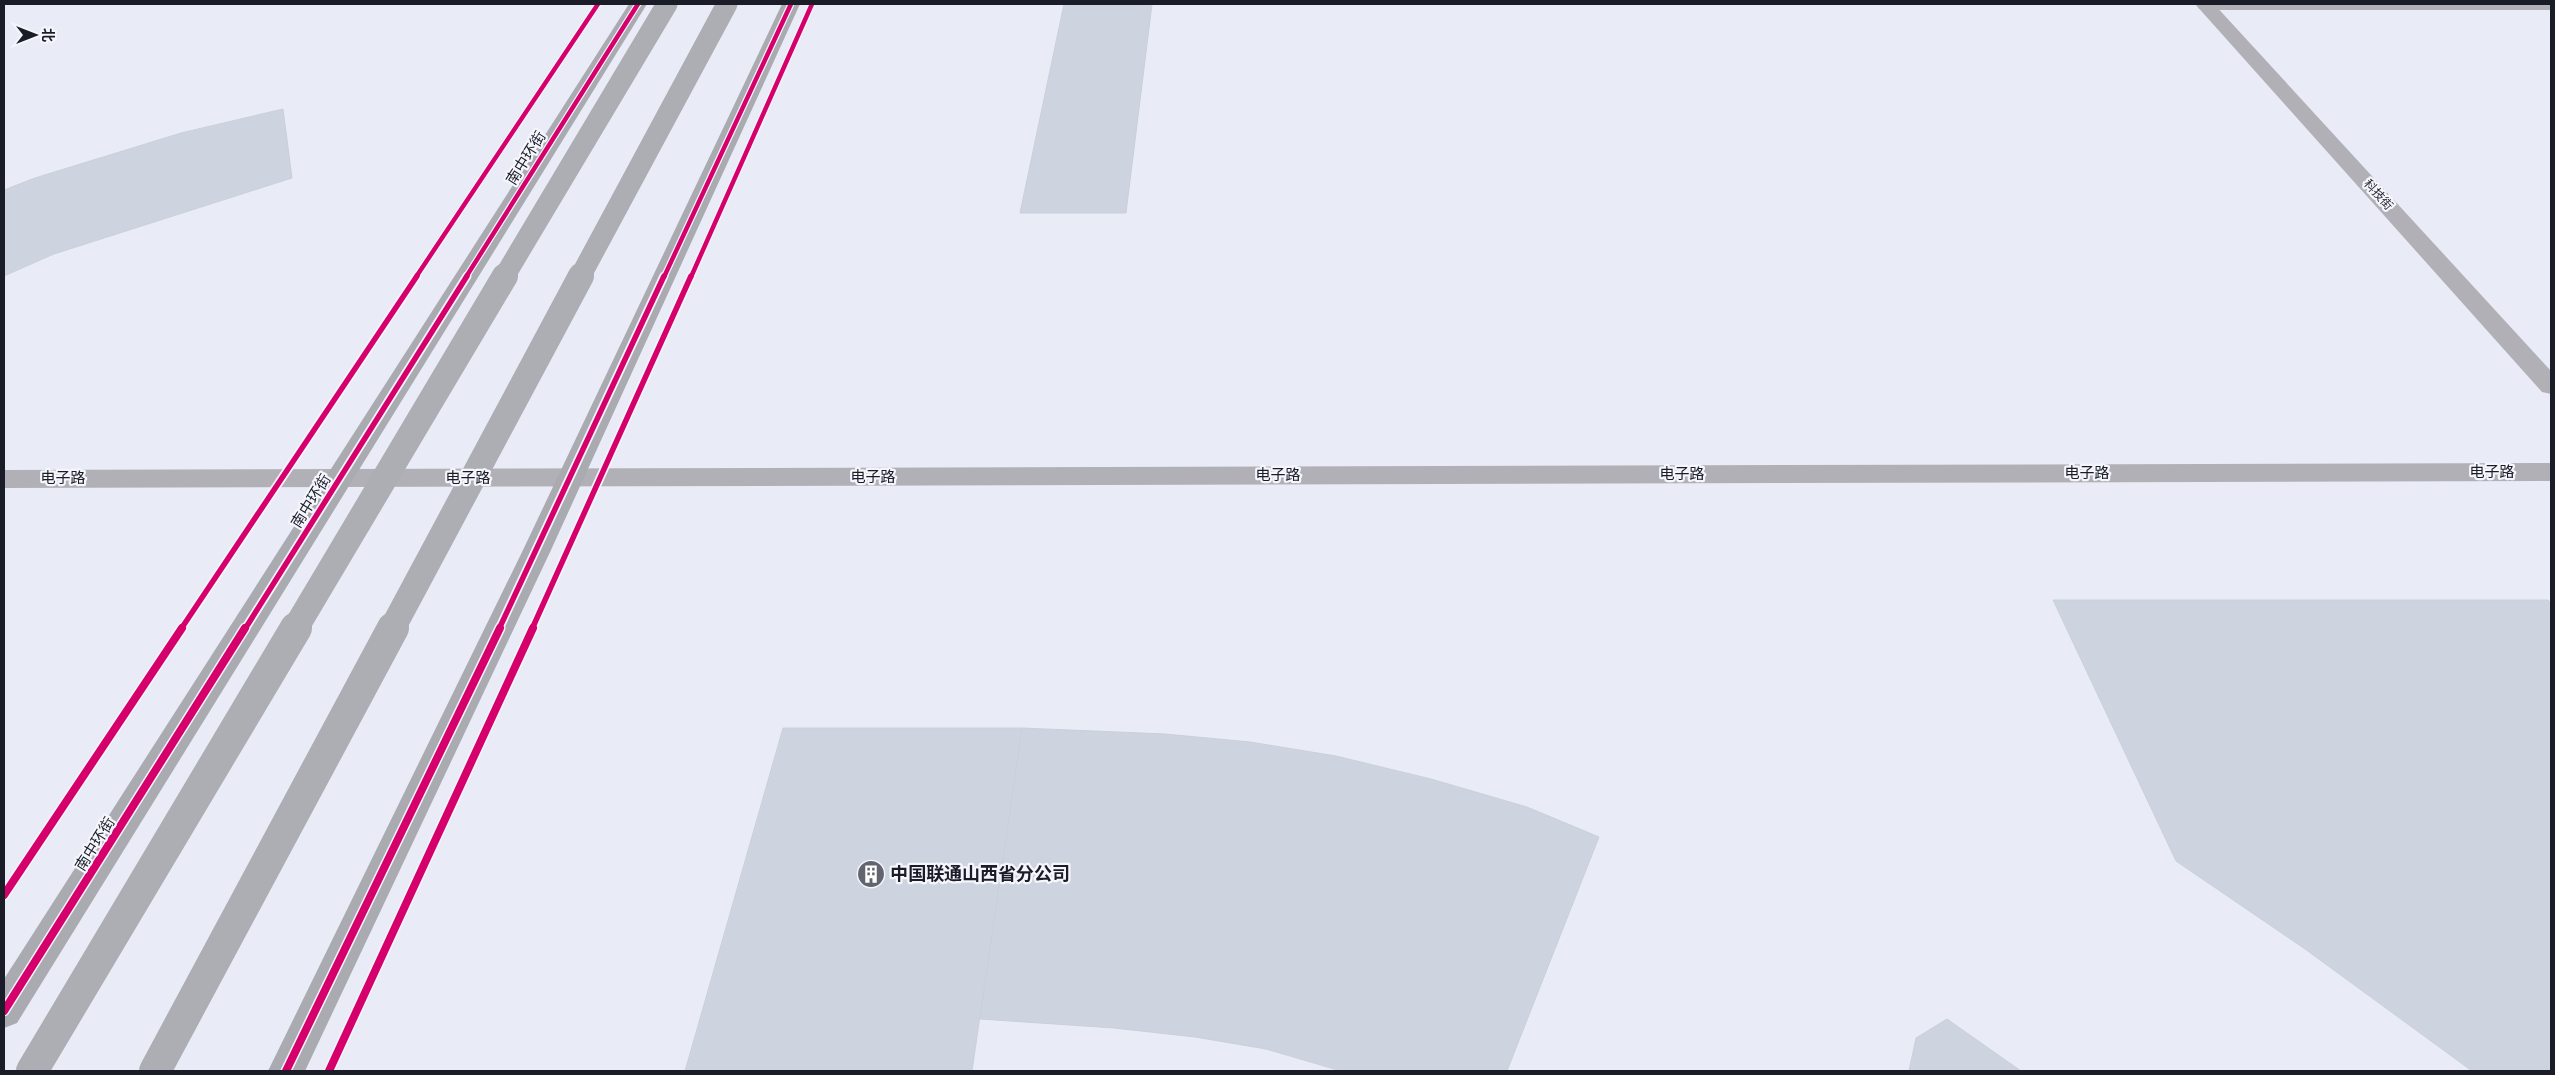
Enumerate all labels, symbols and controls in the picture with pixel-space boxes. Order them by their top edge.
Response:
north arrow [10,10,60,60]
text: 北 [39,28,56,42]
street label: 南中环街 [502,128,550,188]
street label: 科技街 [2360,177,2396,213]
street label: 电子路 [2469,463,2515,481]
street label: 电子路 [2064,464,2110,482]
street label: 电子路 [1659,465,1705,483]
street label: 电子路 [1255,466,1301,484]
street label: 电子路 [850,468,896,486]
street label: 电子路 [40,469,86,487]
street label: 电子路 [445,469,491,487]
street label: 南中环街 [287,471,335,531]
street label: 南中环街 [71,814,119,874]
building icon: 中国联通山西省分公司 [856,859,886,889]
place label: 中国联通山西省分公司 [890,863,1070,885]

